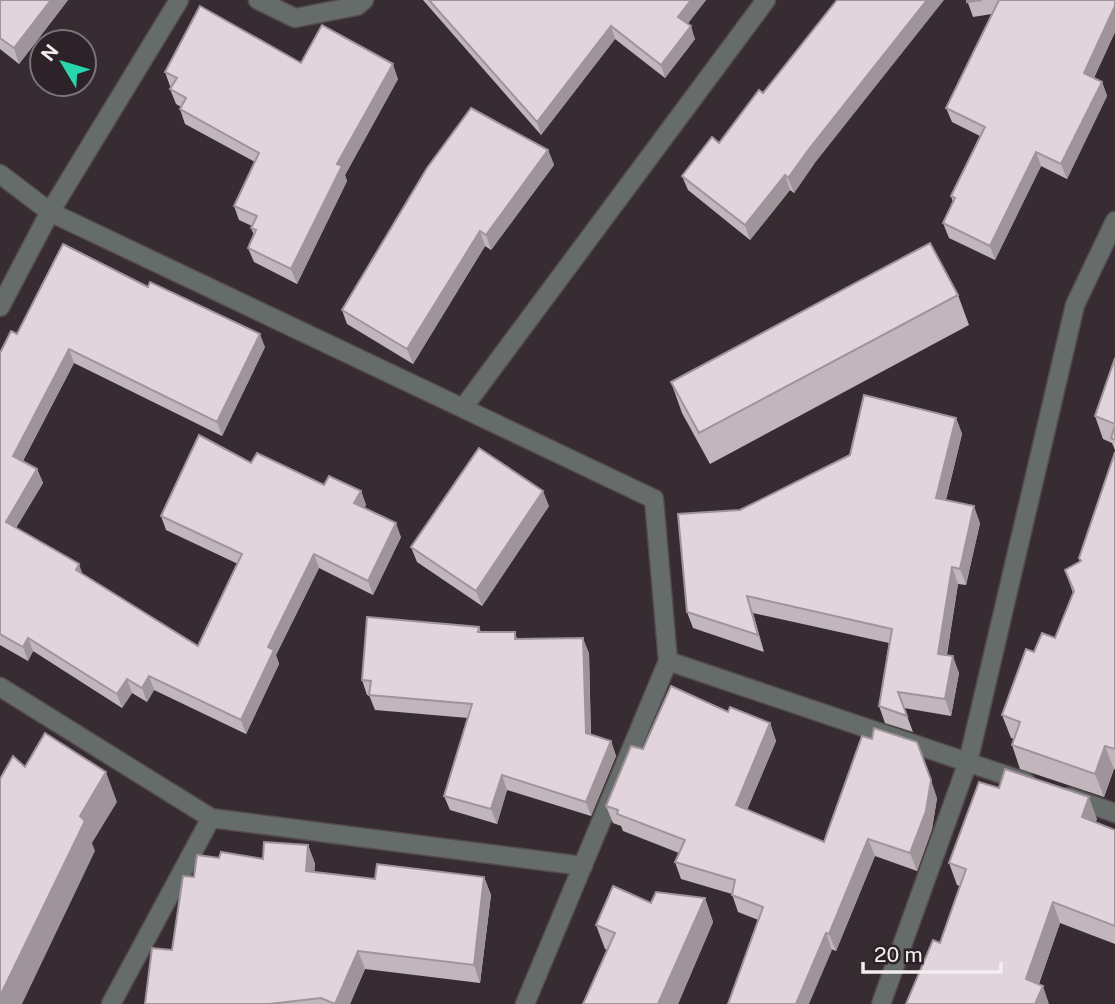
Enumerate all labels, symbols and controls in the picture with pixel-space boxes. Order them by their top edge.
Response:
north arrow [28,28,98,98]
text: N [36,40,63,65]
scale bar [863,930,1001,974]
text: 20 m [874,942,923,967]

